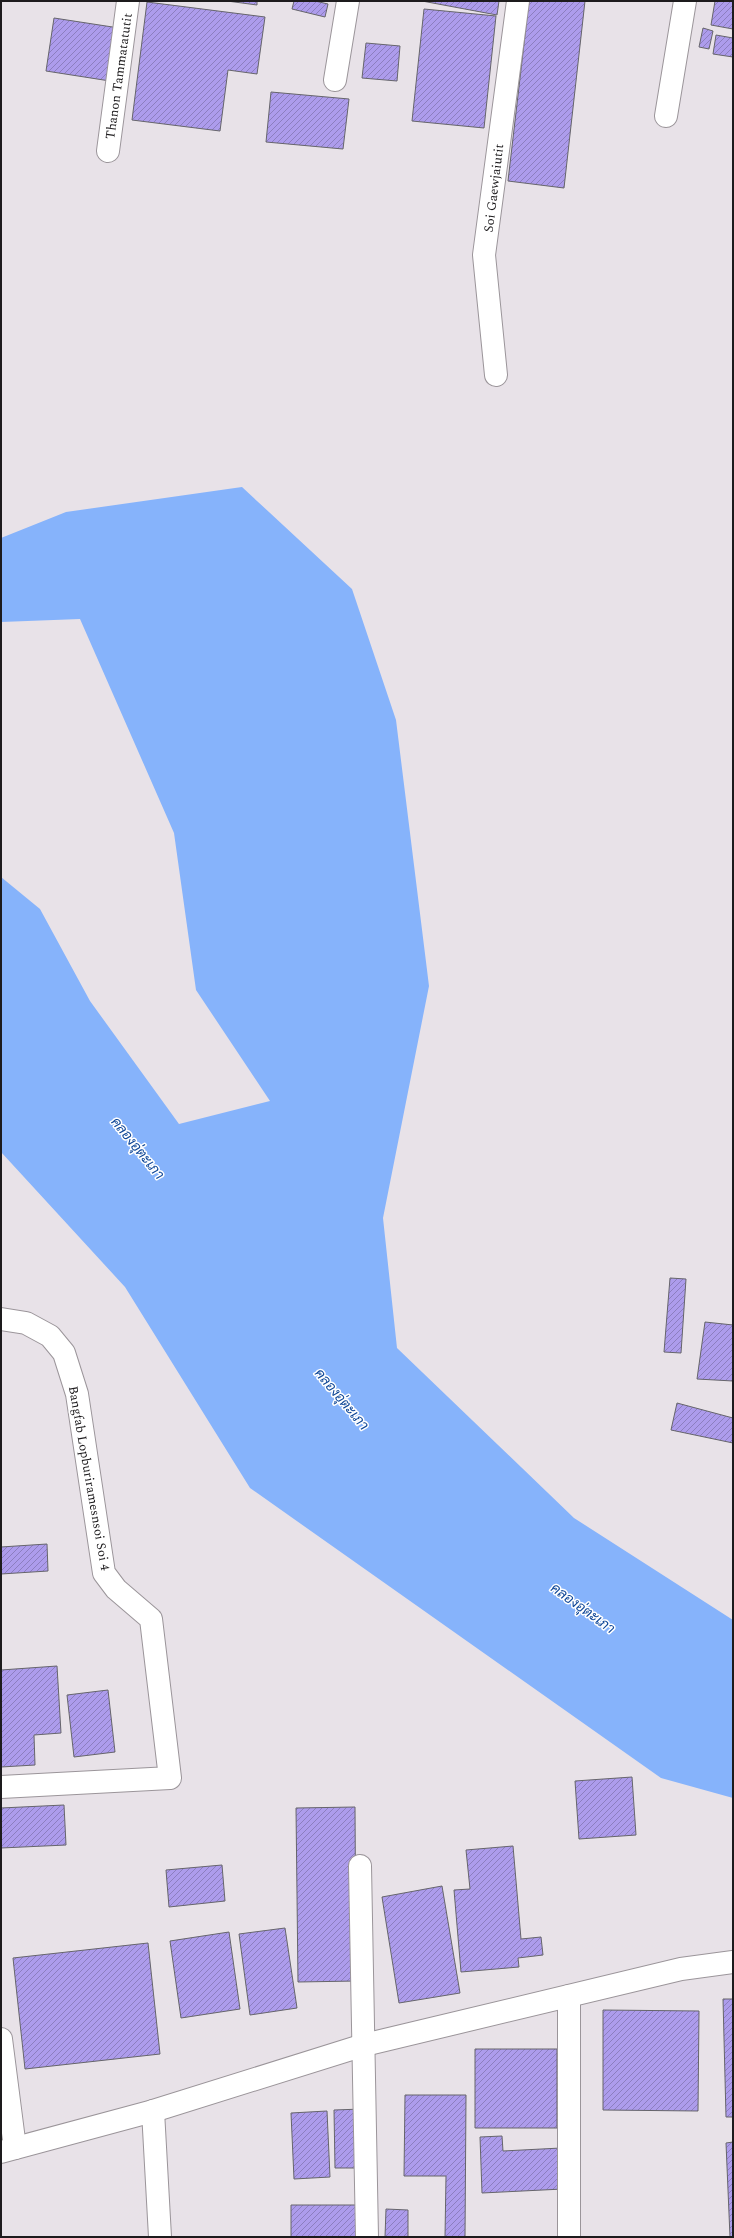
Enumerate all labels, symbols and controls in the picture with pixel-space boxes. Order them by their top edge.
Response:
street label: Thanon Tammatatutit [100,11,138,141]
street label: Soi Gaewjaiutit [479,142,509,234]
water label: คลองอุ่ตะเภา [106,1113,170,1184]
water label: คลองอุ่ตะเภา [309,1364,374,1435]
street label: Bangfab Lopburiramesnsoi Soi 4 [63,1384,115,1573]
water label: คลองอุ่ตะเภา [546,1578,619,1639]

